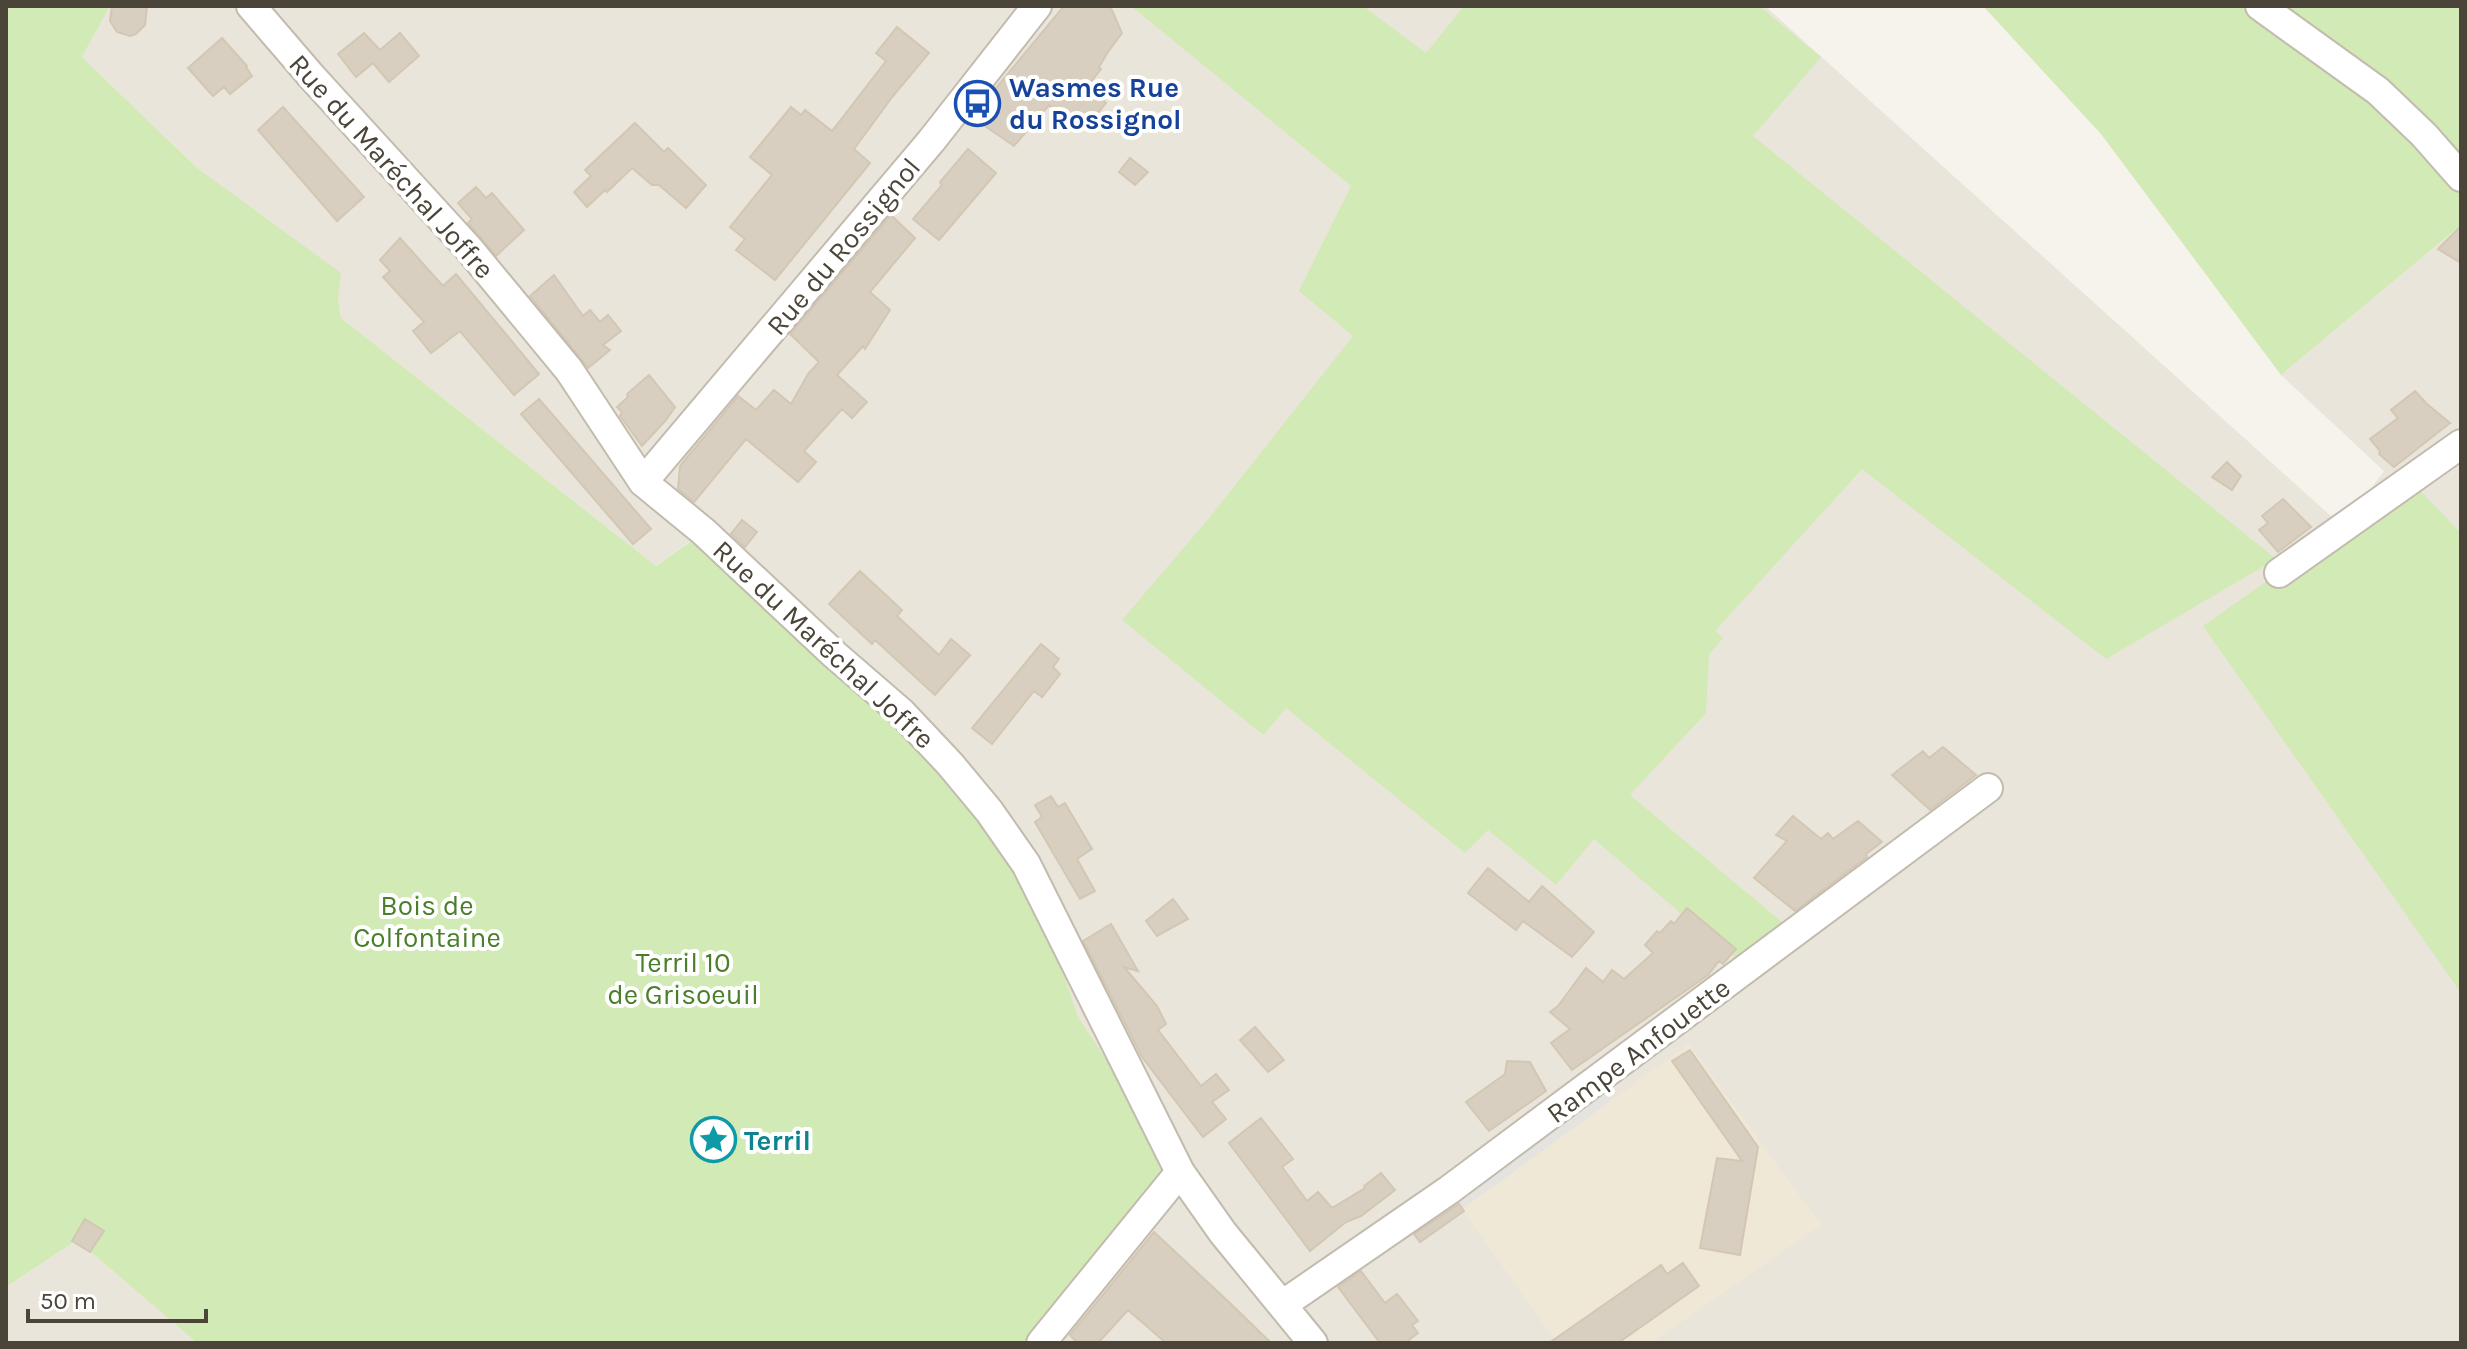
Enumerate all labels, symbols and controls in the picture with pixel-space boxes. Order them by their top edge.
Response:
street label: Rue du Maréchal Joffre [282,47,501,285]
place label: Wasmes Rue du Rossignol [1009,71,1182,136]
bus stop icon: Wasmes Rue du Rossignol [954,79,1002,127]
street label: Rue du Rossignol [760,151,927,342]
street label: Rue du Maréchal Joffre [706,533,941,755]
park label: Bois de Colfontaine [353,889,501,954]
park label: Terril 10 de Grisoeuil [607,946,759,1011]
street label: Rampe Anfouette [1540,971,1736,1130]
place icon: Terril [689,1116,737,1164]
place label: Terril [744,1124,811,1157]
scale bar [28,1273,206,1323]
text: 50 m [40,1287,96,1315]

